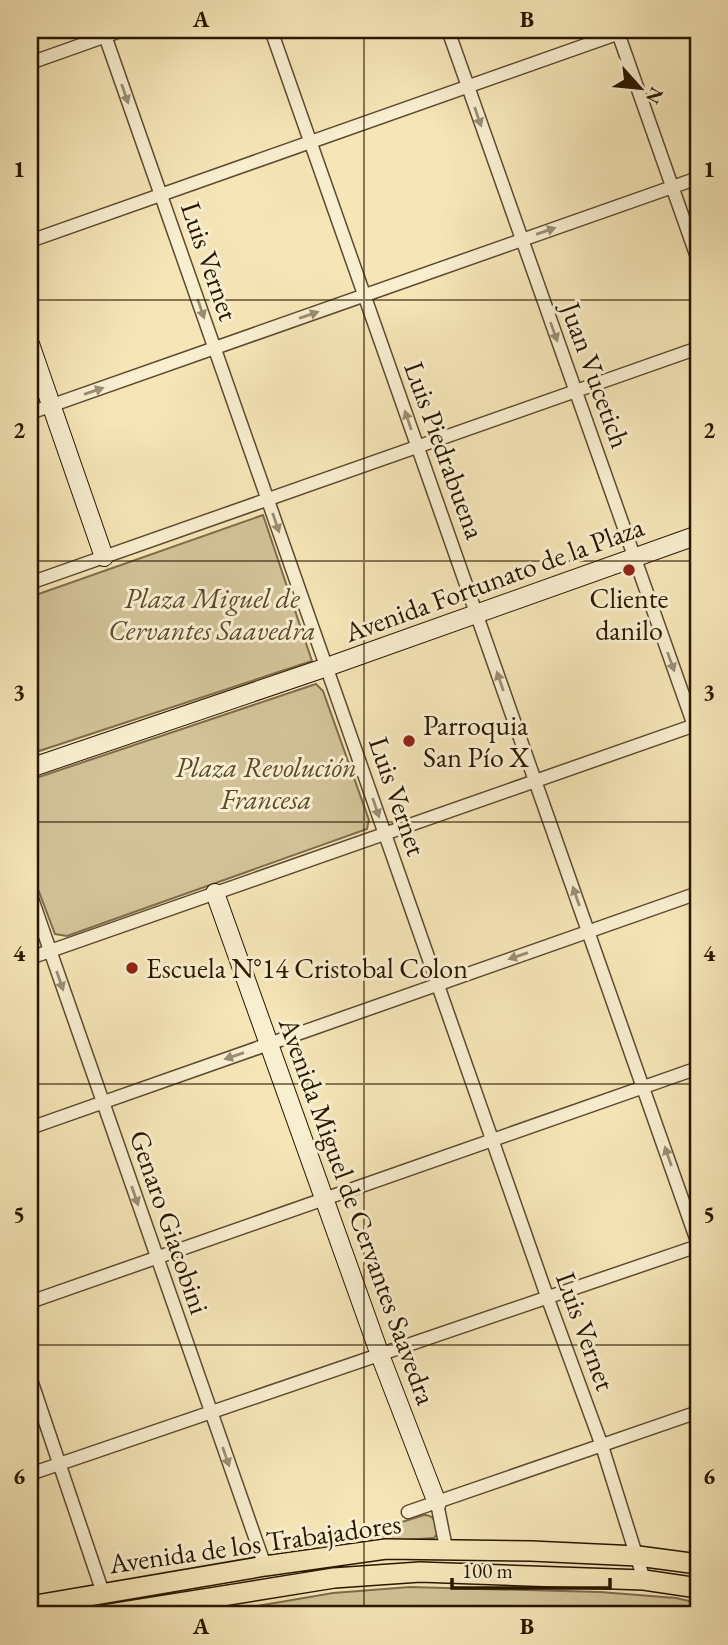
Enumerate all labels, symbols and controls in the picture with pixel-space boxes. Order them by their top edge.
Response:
text: A [192,4,210,34]
text: B [520,4,534,34]
north arrow [606,52,676,122]
text: N [640,83,669,109]
one-way arrow [120,84,131,105]
one-way arrow [473,107,484,128]
text: 1 [13,154,25,184]
text: 1 [703,154,715,184]
street label: Luis Vernet [173,197,247,325]
one-way arrow [536,225,557,236]
street label: Juan Vucetich [552,295,639,453]
one-way arrow [196,298,207,319]
one-way arrow [298,309,319,320]
one-way arrow [549,321,560,342]
street label: Luis Piedrabuena [396,356,494,544]
one-way arrow [84,385,105,396]
one-way arrow [402,410,413,431]
text: 2 [13,415,25,445]
text: 2 [703,415,715,445]
street label: Avenida Fortunato de la Plaza [339,508,649,650]
one-way arrow [271,513,282,534]
marker: Cliente danilo [621,562,637,578]
park label: Plaza Miguel de Cervantes Saavedra [108,580,316,648]
place label: Cliente danilo [590,580,669,648]
one-way arrow [666,651,677,672]
one-way arrow [494,670,505,691]
text: 3 [13,677,25,707]
text: 3 [703,677,715,707]
place label: Parroquia San Pío X [423,707,529,775]
street label: Luis Vernet [361,732,435,860]
marker: Parroquia San Pío X [401,733,417,749]
park label: Plaza Revolución Francesa [175,749,357,817]
one-way arrow [371,797,382,818]
one-way arrow [570,885,581,906]
text: 4 [13,938,26,968]
text: 4 [703,938,716,968]
place label: Escuela N°14 Cristobal Colon [146,950,468,986]
one-way arrow [508,951,529,962]
marker: Escuela N°14 Cristobal Colon [124,960,140,976]
one-way arrow [55,970,66,991]
street label: Avenida Miguel de Cervantes Saavedra [271,1012,445,1410]
one-way arrow [224,1051,245,1062]
street label: Genaro Giacobini [122,1125,218,1319]
one-way arrow [662,1146,673,1167]
one-way arrow [130,1185,141,1206]
text: 5 [13,1199,25,1229]
text: 5 [703,1199,715,1229]
street label: Luis Vernet [548,1267,624,1395]
one-way arrow [221,1446,232,1467]
text: 6 [13,1461,25,1491]
text: 6 [703,1461,715,1491]
street label: Avenida de los Trabajadores [106,1505,403,1581]
scale bar [452,1547,609,1591]
text: 100 m [462,1557,513,1584]
text: A [192,1611,210,1641]
text: B [520,1611,534,1641]

